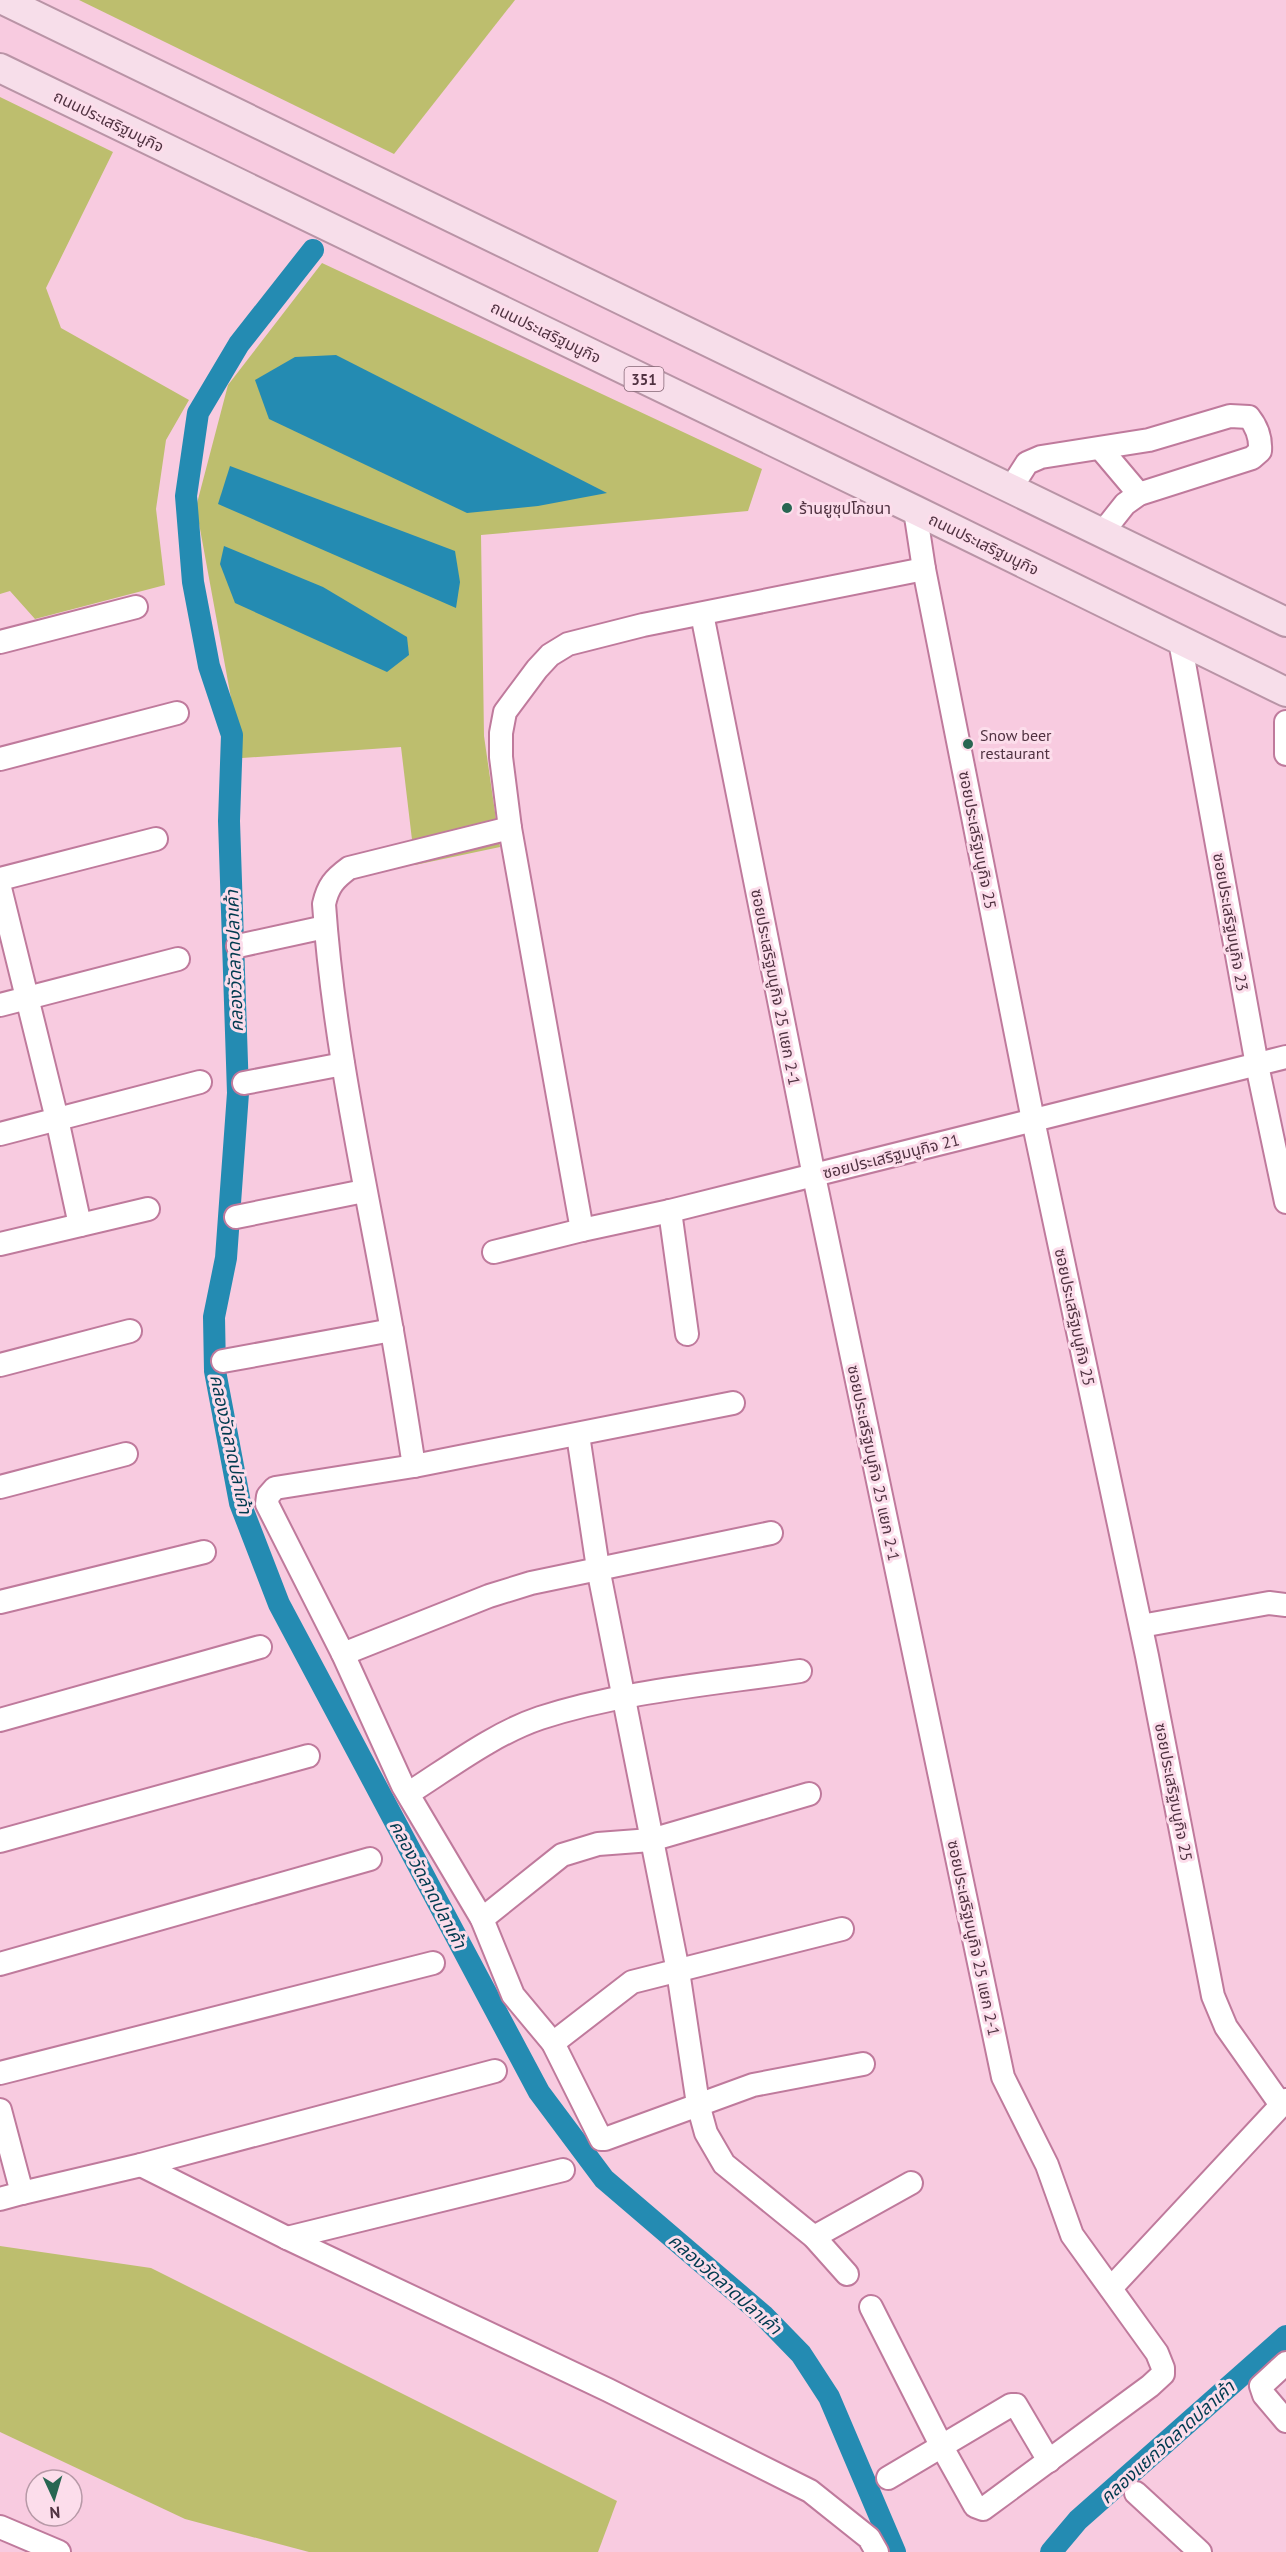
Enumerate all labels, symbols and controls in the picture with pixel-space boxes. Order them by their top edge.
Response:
street label: ถนนประเสริฐมนูกิจ [51,86,167,156]
street label: ถนนประเสริฐมนูกิจ [488,297,604,367]
road number: 351 [624,367,664,391]
place label: ร้านยูซุปโภชนา [799,498,891,518]
marker: ร้านยูซุปโภชนา [780,501,794,515]
street label: ถนนประเสริฐมนูกิจ [926,509,1042,579]
place label: Snow beer restaurant [980,725,1052,763]
marker: Snow beer restaurant [961,737,975,751]
street label: ซอยประเสริฐมนูกิจ 25 [955,769,1001,911]
street label: ซอยประเสริฐมนูกิจ 23 [1209,851,1253,993]
street label: ซอยประเสริฐมนูกิจ 25 แยก 2-1 [747,887,805,1087]
water label: คลองวัดลาดปลาเค้า [220,889,248,1032]
street label: ซอยประเสริฐมนูกิจ 21 [821,1129,961,1183]
street label: ซอยประเสริฐมนูกิจ 25 [1051,1246,1099,1388]
street label: ซอยประเสริฐมนูกิจ 25 แยก 2-1 [843,1363,905,1563]
water label: คลองวัดลาดปลาเค้า [205,1372,257,1516]
street label: ซอยประเสริฐมนูกิจ 25 [1151,1721,1197,1863]
water label: คลองวัดลาดปลาเค้า [385,1816,472,1953]
street label: ซอยประเสริฐมนูกิจ 25 แยก 2-1 [943,1838,1005,2038]
water label: คลองวัดลาดปลาเค้า [664,2229,787,2340]
water label: คลองแยกวัดลาดปลาเค้า [1095,2375,1240,2508]
north arrow [24,2468,84,2528]
text: N [49,2503,61,2523]

